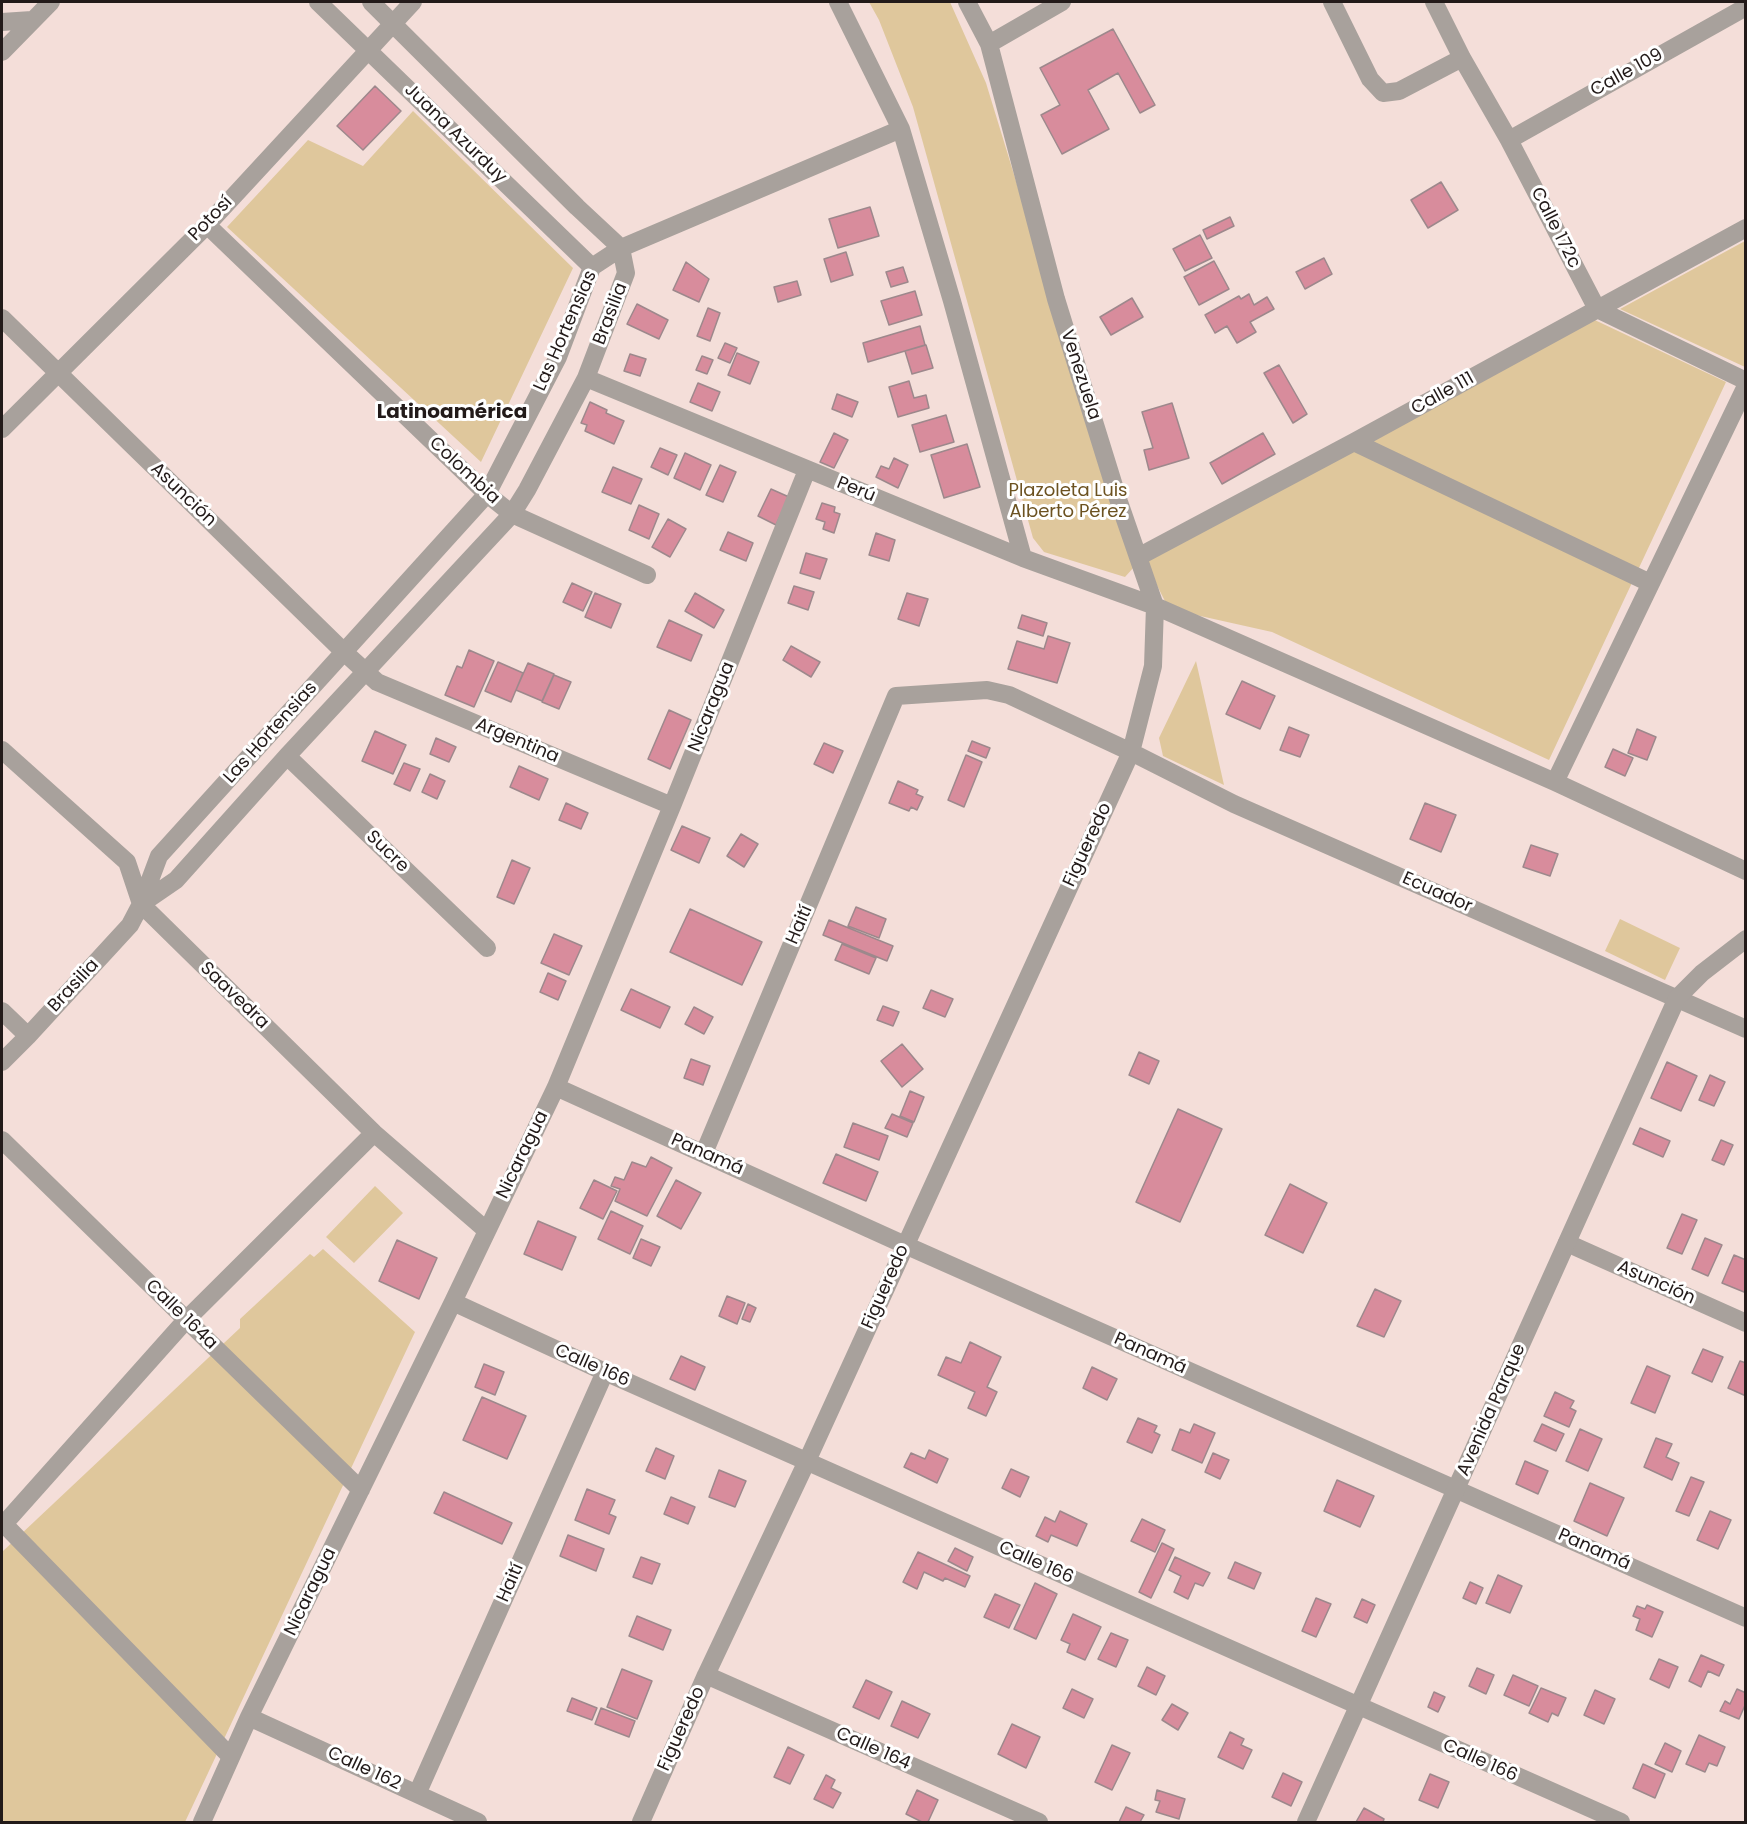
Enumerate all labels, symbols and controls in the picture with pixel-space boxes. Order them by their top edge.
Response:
street label: Calle 109 [1587,44,1667,102]
street label: Juana Azurduy [399,80,511,188]
street label: Calle 172c [1525,184,1585,272]
street label: Potosí [185,192,237,246]
street label: Las Hortensias [530,267,602,395]
street label: Brasilia [589,280,633,348]
street label: Venezuela [1055,327,1105,423]
street label: Calle 111 [1408,368,1478,420]
district label: Latinoamérica [377,401,527,425]
street label: Colombia [424,433,504,509]
street label: Asunción [146,458,220,532]
street label: Perú [833,473,879,507]
park label: Plazoleta Luis Alberto Pérez [1009,480,1127,522]
street label: Nicaragua [684,659,740,755]
street label: Las Hortensias [220,678,322,788]
street label: Argentina [472,714,562,768]
street label: Figueredo [1059,800,1117,890]
street label: Sucre [361,827,413,877]
street label: Ecuador [1399,868,1475,918]
street label: Haití [782,902,818,948]
street label: Brasilia [44,955,104,1017]
street label: Saavedra [195,958,273,1034]
street label: Nicaragua [492,1108,554,1202]
street label: Panamá [667,1129,747,1181]
street label: Figueredo [858,1242,914,1332]
street label: Asunción [1614,1256,1698,1310]
street label: Calle 164a [141,1275,221,1355]
street label: Panamá [1110,1328,1190,1380]
street label: Calle 166 [551,1340,633,1392]
street label: Avenida Parque [1453,1340,1531,1480]
street label: Panamá [1554,1524,1634,1576]
street label: Calle 166 [995,1537,1077,1589]
street label: Nicaragua [280,1545,342,1639]
street label: Haití [493,1560,529,1606]
street label: Figueredo [654,1684,710,1774]
street label: Calle 164 [832,1723,914,1775]
street label: Calle 166 [1439,1735,1521,1787]
street label: Calle 162 [324,1743,404,1795]

